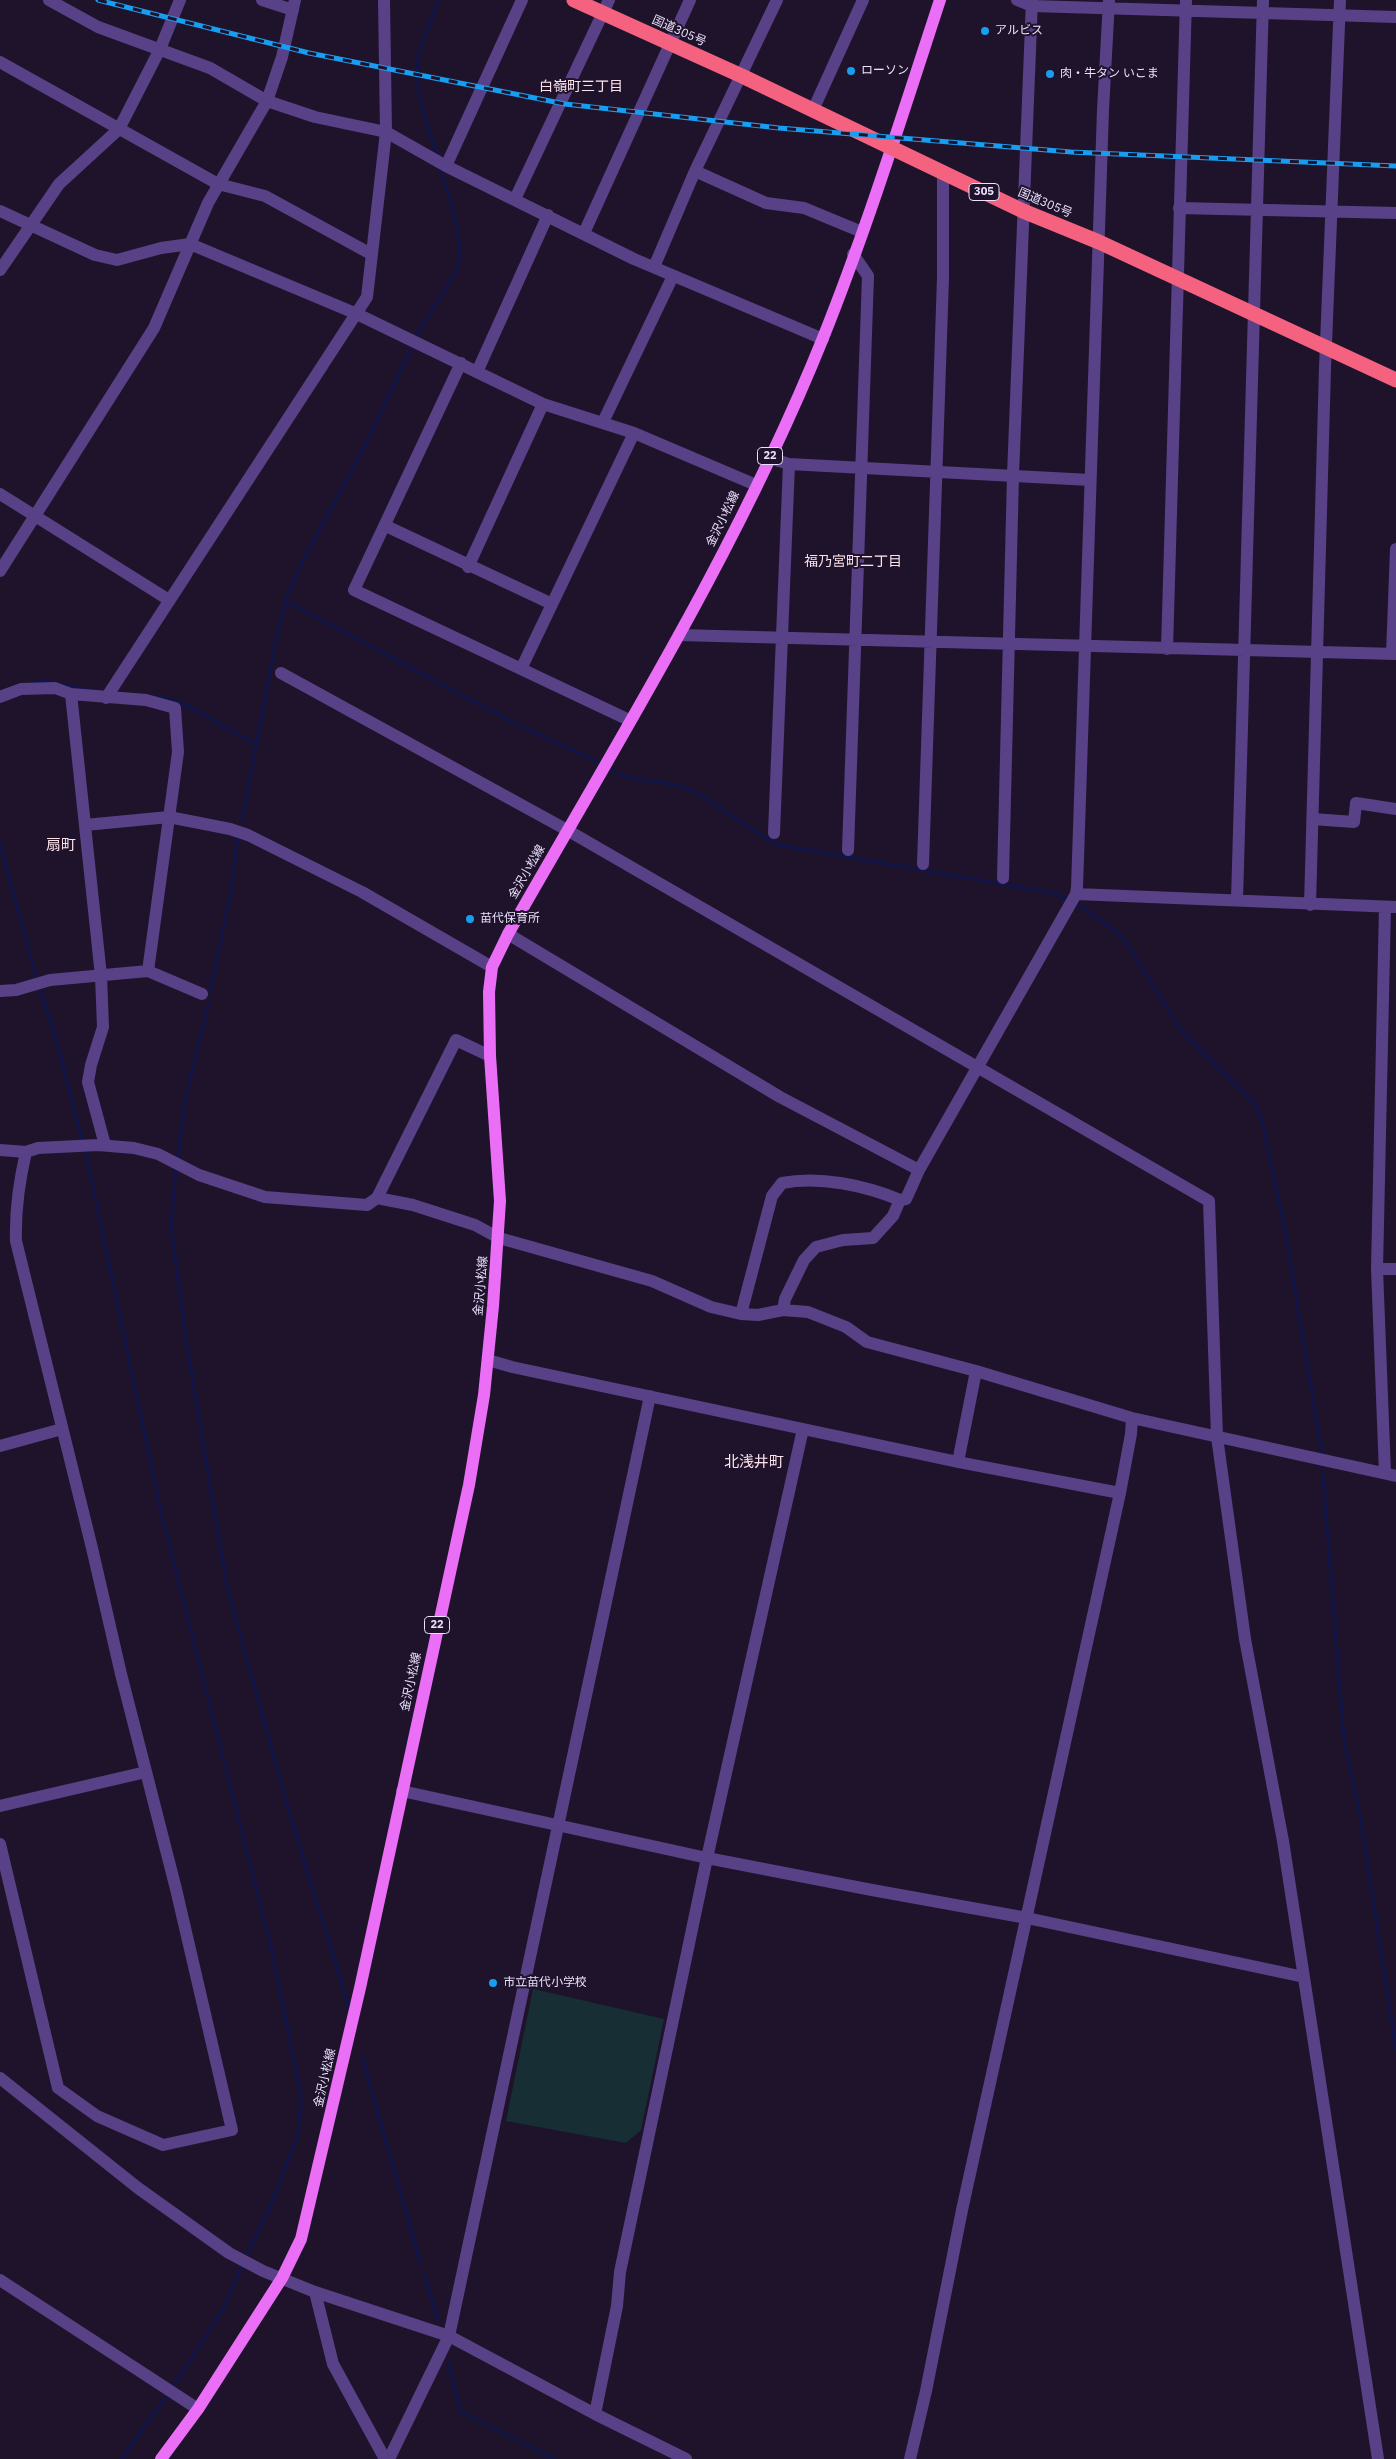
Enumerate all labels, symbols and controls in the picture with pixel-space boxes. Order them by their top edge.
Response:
street label: 国道305号 [650,13,708,49]
place label: アルビス [995,24,1043,38]
marker: アルビス [979,25,991,37]
place label: ローソン [861,64,909,78]
marker: ローソン [845,65,857,77]
place label: 肉・牛タン いこま [1060,67,1159,81]
marker: 肉・牛タン いこま [1044,68,1056,80]
district label: 白嶺町三丁目 [539,79,623,95]
road number: 305 [969,183,999,200]
street label: 国道305号 [1016,185,1074,221]
road number: 22 [758,448,782,464]
street label: 金沢小松線 [703,489,743,549]
district label: 福乃宮町二丁目 [804,554,902,570]
district label: 扇町 [46,837,76,855]
street label: 金沢小松線 [506,842,548,902]
place label: 苗代保育所 [480,912,540,926]
marker: 苗代保育所 [464,913,476,925]
street label: 金沢小松線 [471,1255,491,1317]
district label: 北浅井町 [724,1454,784,1472]
road number: 22 [424,1616,450,1634]
street label: 金沢小松線 [398,1651,424,1713]
place label: 市立苗代小学校 [503,1976,587,1990]
marker: 市立苗代小学校 [487,1977,499,1989]
street label: 金沢小松線 [311,2047,339,2109]

